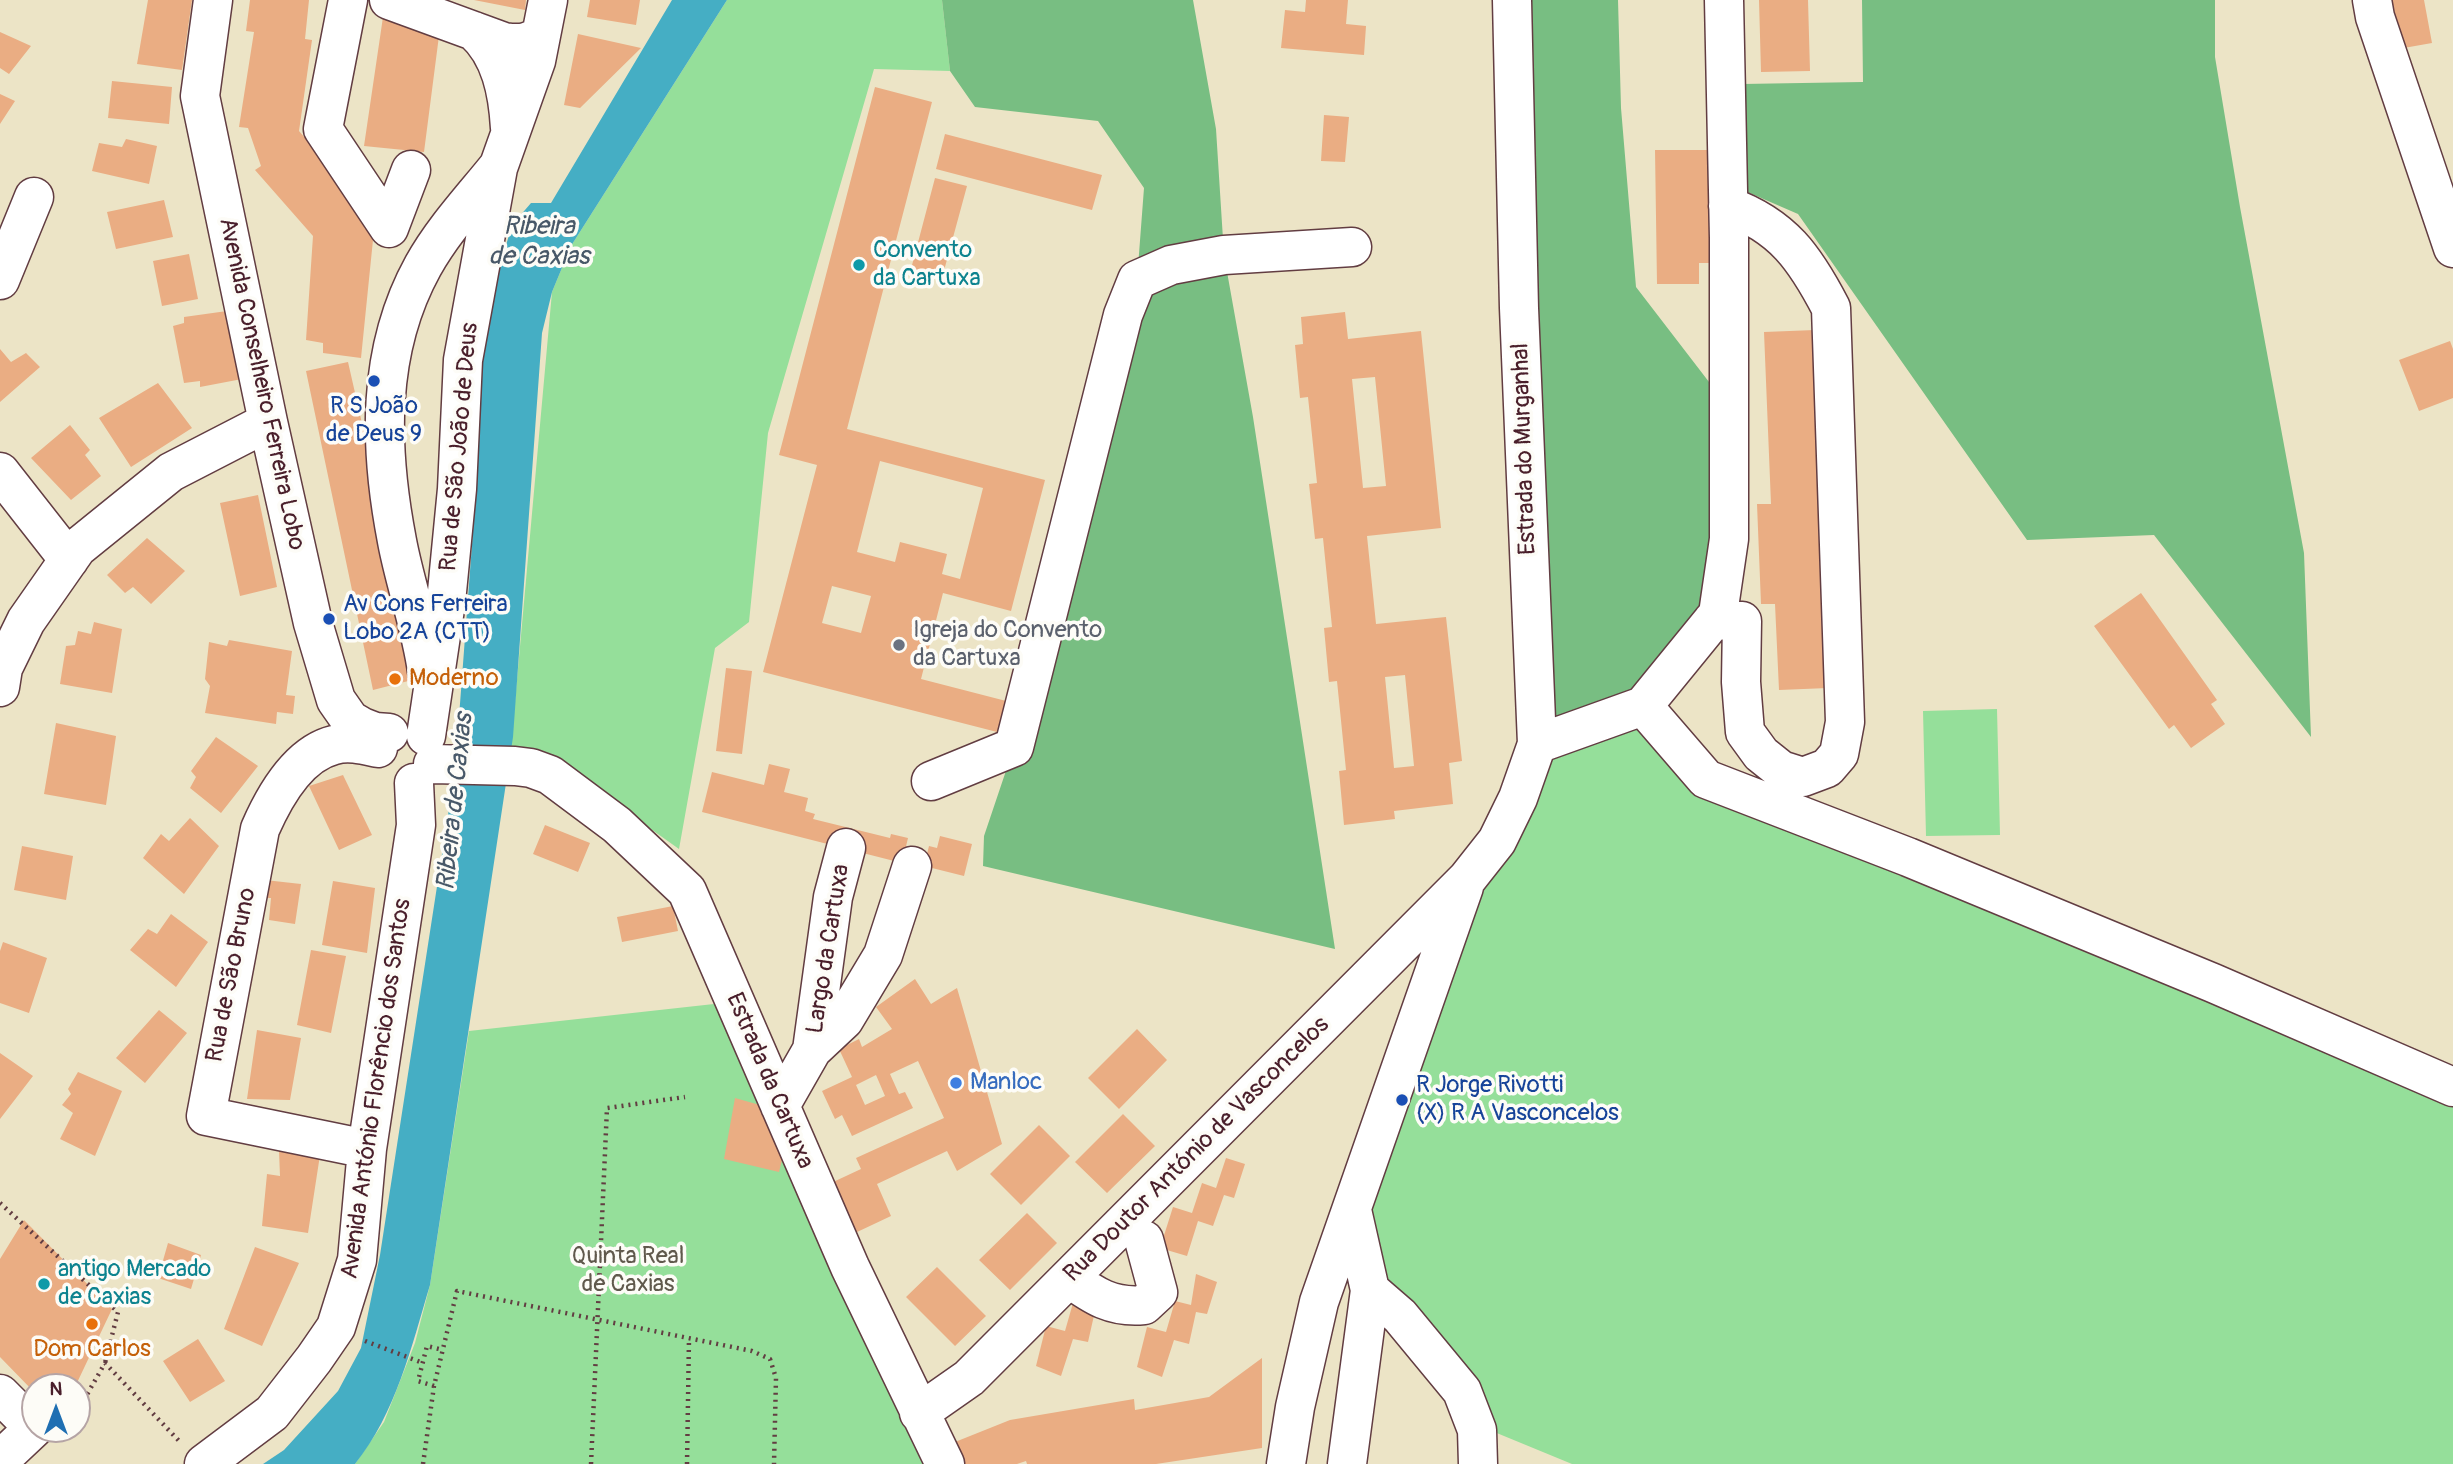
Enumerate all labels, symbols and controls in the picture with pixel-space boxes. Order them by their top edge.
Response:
water label: Ribeira de Caxias [489,211,589,272]
street label: Avenida Conselheiro Ferreira Lobo [212,215,310,553]
place label: Convento da Cartuxa [873,237,981,293]
marker: Convento da Cartuxa [851,257,867,273]
street label: Rua de São João de Deus [435,322,485,572]
street label: Estrada do Murganhal [1507,342,1543,556]
marker: R S João de Deus 9 [366,373,382,389]
place label: R S João de Deus 9 [326,393,422,449]
place label: Av Cons Ferreira Lobo 2A (CTT) [343,591,508,647]
marker: Av Cons Ferreira Lobo 2A (CTT) [321,611,337,627]
place label: Igreja do Convento da Cartuxa [913,617,1102,673]
marker: Igreja do Convento da Cartuxa [891,637,907,653]
place label: Moderno [409,665,499,693]
marker: Moderno [387,671,403,687]
water label: Ribeira de Caxias [431,712,481,892]
street label: Largo da Cartuxa [801,862,857,1036]
street label: Rua de São Bruno [201,885,263,1065]
street label: Avenida António Florêncio dos Santos [336,897,418,1281]
street label: Estrada da Cartuxa [719,989,819,1173]
street label: Rua Doutor António de Vasconcelos [1058,1011,1336,1289]
place label: Manloc [970,1069,1042,1097]
place label: R Jorge Rivotti (X) R A Vasconcelos [1416,1072,1619,1128]
marker: Manloc [948,1075,964,1091]
marker: R Jorge Rivotti (X) R A Vasconcelos [1394,1092,1410,1108]
park label: Quinta Real de Caxias [572,1243,684,1299]
place label: antigo Mercado de Caxias [58,1256,211,1312]
marker: antigo Mercado de Caxias [36,1276,52,1292]
marker: Dom Carlos [84,1316,100,1332]
place label: Dom Carlos [33,1336,151,1364]
north arrow [21,1373,91,1443]
text: N [50,1377,62,1401]

